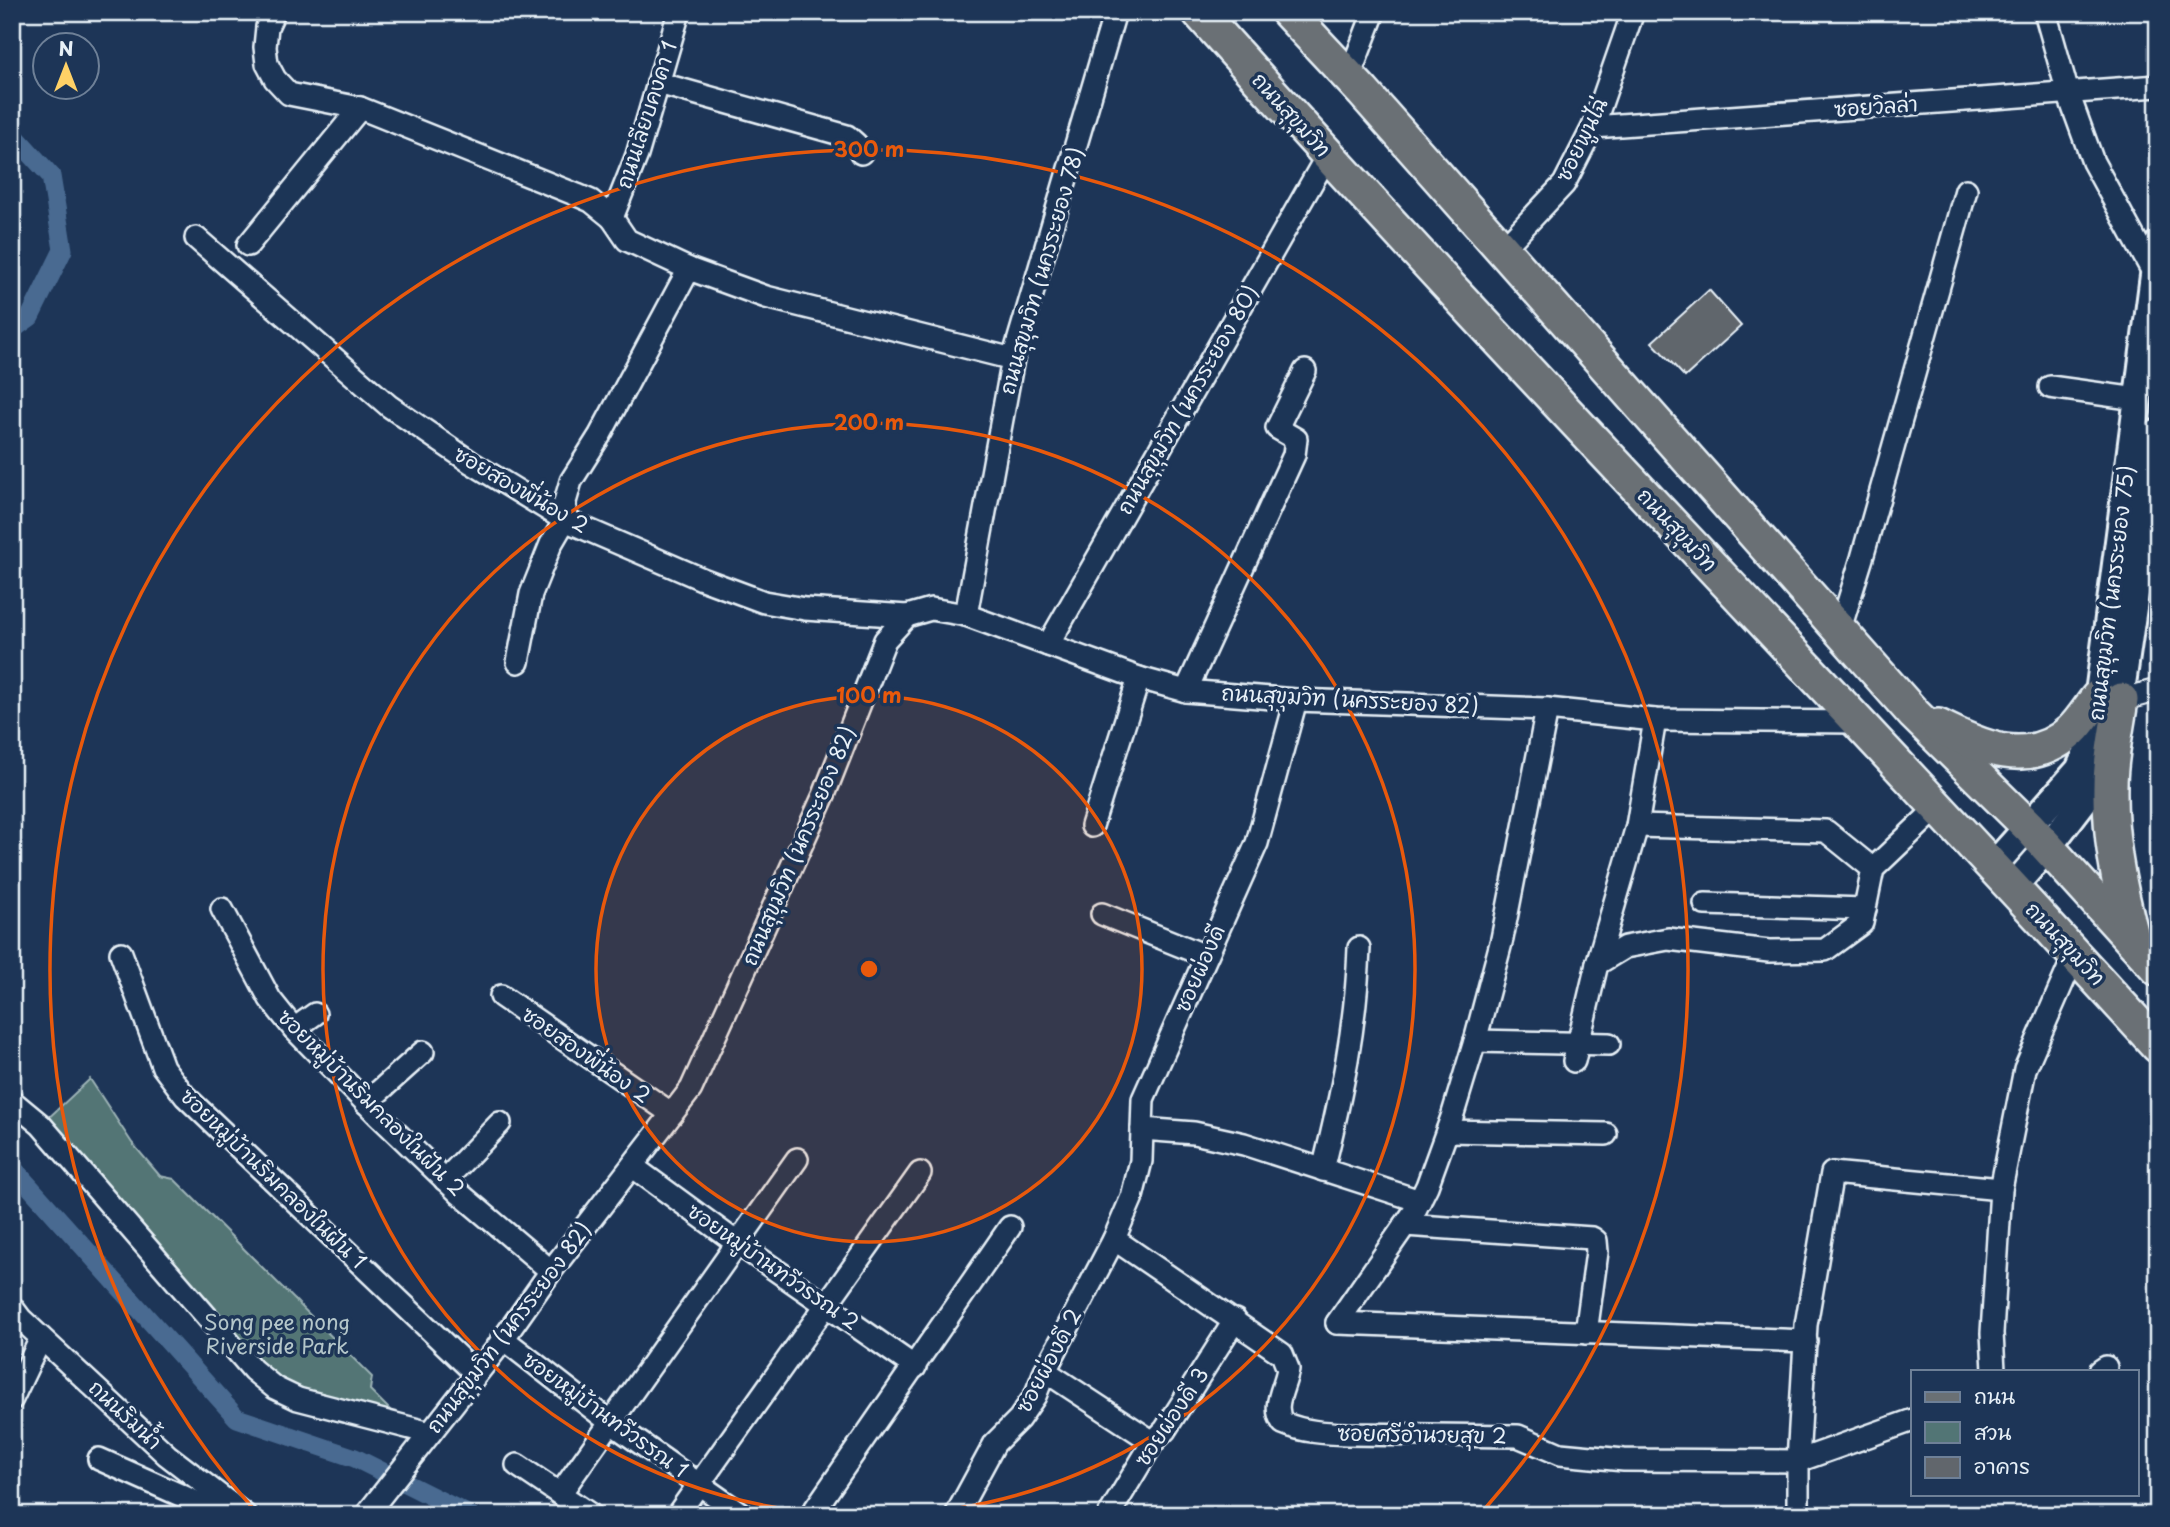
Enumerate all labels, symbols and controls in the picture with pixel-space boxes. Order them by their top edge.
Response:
north arrow [32,32,102,102]
text: N [58,34,74,62]
street label: ถนนเลียบคงคา 1 [606,36,684,192]
street label: ถนนสุขุมวิท [1244,64,1340,165]
street label: ซอยวิลล่า [1833,86,1919,124]
street label: ซอยพูนไฉ่ [1546,91,1616,187]
text: 300 m [834,132,904,164]
street label: ถนนสุขุมวิท (นครระยอง 78) [989,143,1093,399]
street label: ถนนสุขุมวิท (นครระยอง 80) [1107,278,1267,521]
text: 200 m [834,405,904,437]
street label: ซอยสองพี่น้อง 2 [449,437,595,540]
street label: ถนนสุขุมวิท (นครระยอง 75) [2078,463,2144,722]
street label: ถนนสุขุมวิท [1629,479,1726,579]
street label: ถนนสุขุมวิท (นครระยอง 82) [1220,675,1480,723]
text: 100 m [836,678,902,710]
street label: ถนนสุขุมวิท (นครระยอง 82) [732,720,864,971]
street label: ถนนสุขุมวิท [2017,893,2114,993]
street label: ซอยผ่องดี [1165,919,1232,1017]
centre of rings [857,957,881,981]
street label: ซอยสองพี่น้อง 2 [516,997,658,1110]
street label: ซอยหมู่บ้านริมคลองในฝัน 2 [270,1001,473,1204]
street label: ซอยหมู่บ้านริมคลองในฝัน 1 [173,1080,375,1277]
street label: ซอยหมู่บ้านทวีวรรณ 2 [680,1194,867,1338]
street label: ถนนสุขุมวิท (นครระยอง 82) [417,1214,599,1441]
street label: ซอยผ่องดี 2 [1006,1302,1088,1418]
park label: Song pee nong Riverside Park [204,1305,350,1361]
street label: ซอยหมู่บ้านทวีวรรณ 1 [515,1342,696,1486]
street label: ซอยผ่องดี 3 [1125,1360,1215,1472]
street label: ถนนริมน้ำ [82,1370,171,1456]
legend [1911,1370,2138,1496]
text: ถนน [1974,1379,2015,1411]
text: สวน [1974,1415,2011,1447]
street label: ซอยศรีอำนวยสุข 2 [1337,1416,1507,1452]
text: อาคาร [1974,1449,2030,1481]

